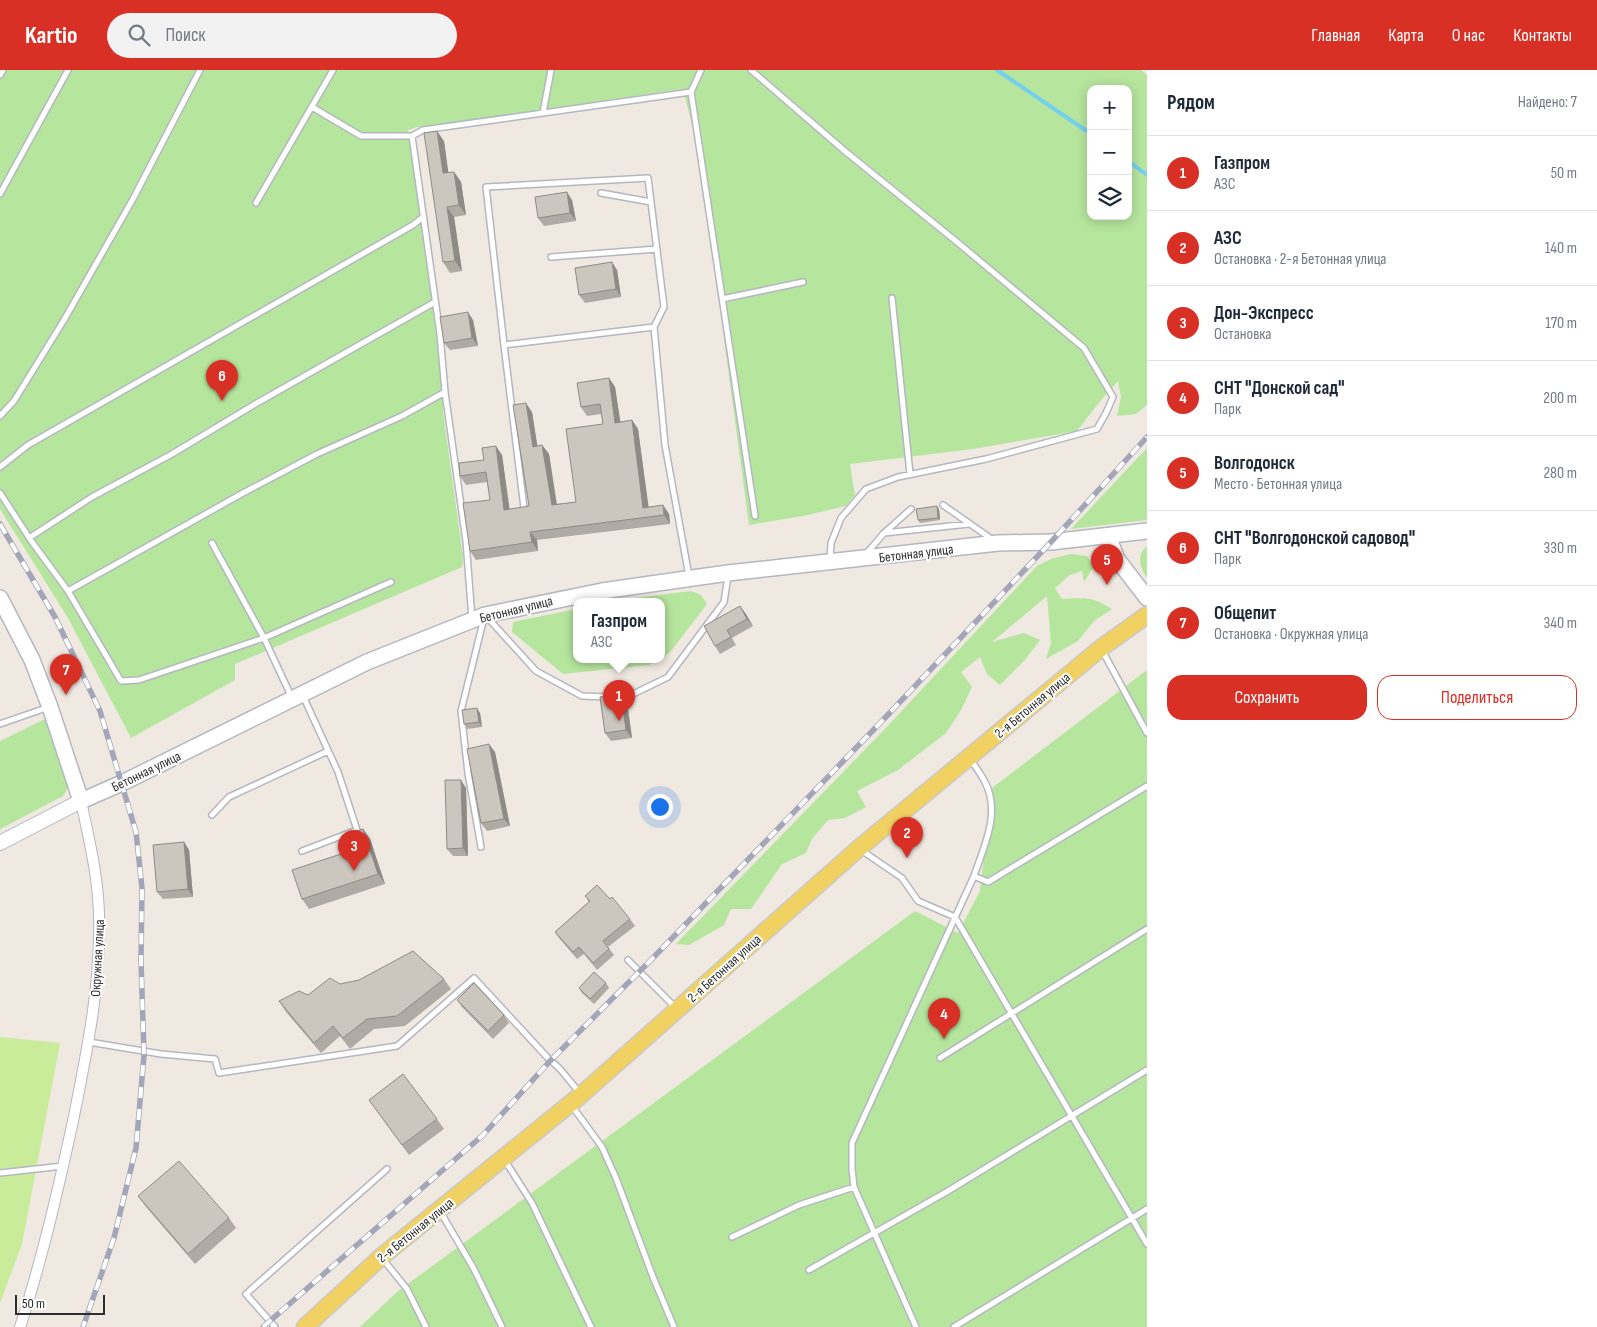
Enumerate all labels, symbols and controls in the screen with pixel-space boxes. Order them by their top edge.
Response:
search box [107,13,457,58]
text: Kartio [25,21,77,50]
icon: search [125,21,153,49]
text: Поиск [165,24,206,47]
text: Главная [1311,25,1360,46]
text: Карта [1388,25,1424,46]
text: О нас [1452,25,1485,46]
text: Контакты [1513,25,1572,46]
map controls [1087,85,1132,220]
button: + [1087,85,1132,130]
text: Рядом [1167,90,1215,115]
text: Найдено: 7 [1518,93,1577,112]
button: − [1087,130,1132,175]
text: Газпром [1214,152,1270,175]
text: 1 [1180,164,1186,183]
text: 50 m [1551,164,1577,183]
button: layers [1087,175,1132,220]
text: АЗС [1214,175,1236,194]
text: АЗС [1214,227,1242,250]
text: 2 [1179,239,1187,258]
text: 140 m [1545,239,1577,258]
text: Остановка · 2-я Бетонная улица [1214,250,1387,269]
text: Дон-Экспресс [1214,302,1314,325]
text: 3 [1179,314,1187,333]
text: 170 m [1545,314,1577,333]
text: Остановка [1214,325,1271,344]
pin: 6 [206,360,238,401]
text: СНТ "Донской сад" [1214,377,1345,400]
text: 4 [1179,389,1187,408]
text: 200 m [1543,389,1577,408]
text: Парк [1214,400,1241,419]
text: Волгодонск [1214,452,1295,475]
text: 5 [1179,464,1187,483]
text: 280 m [1543,464,1577,483]
text: Место · Бетонная улица [1214,475,1342,494]
text: СНТ "Волгодонской садовод" [1214,527,1415,550]
text: 6 [1179,539,1187,558]
text: 330 m [1544,539,1577,558]
street label: Бетонная улица [878,540,954,566]
pin: 5 [1091,544,1123,585]
text: Парк [1214,550,1241,569]
street label: Бетонная улица [478,592,554,627]
popup [573,598,665,663]
text: Общепит [1214,602,1276,625]
text: Газпром [591,610,647,633]
text: 7 [1180,614,1186,633]
text: 340 m [1544,614,1577,633]
text: Остановка · Окружная улица [1214,625,1368,644]
text: АЗС [591,633,613,652]
pin: 7 [50,654,82,695]
street label: 2-я Бетонная улица [991,669,1074,742]
button: Сохранить [1167,675,1367,720]
button: Поделиться [1377,675,1577,720]
pin: 1 [603,680,635,721]
street label: Бетонная улица [109,747,184,795]
your location [647,794,673,820]
pin: 2 [891,817,923,858]
pin: 3 [338,830,370,871]
street label: Окружная улица [87,919,108,997]
street label: 2-я Бетонная улица [684,931,765,1006]
pin: 4 [928,998,960,1039]
street label: 2-я Бетонная улица [374,1194,457,1266]
scale bar [15,1292,105,1315]
text: 50 m [22,1295,45,1312]

